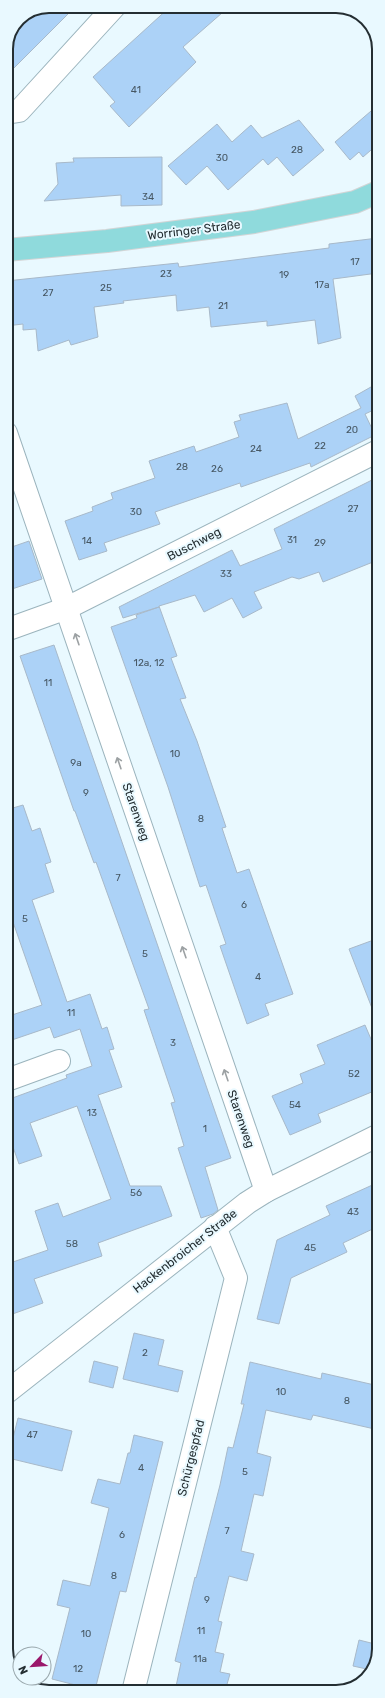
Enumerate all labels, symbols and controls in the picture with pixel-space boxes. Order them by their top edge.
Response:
house number: 41 [131,84,141,96]
house number: 28 [291,144,303,156]
house number: 30 [216,152,228,164]
house number: 34 [142,191,154,203]
street label: Worringer Straße [147,217,242,243]
house number: 17 [350,256,360,268]
house number: 23 [160,268,172,280]
house number: 19 [279,269,289,281]
house number: 17a [315,279,329,291]
house number: 25 [100,282,112,294]
house number: 27 [43,287,54,299]
house number: 21 [218,300,228,312]
house number: 20 [346,424,358,436]
house number: 22 [314,440,326,452]
house number: 24 [250,443,262,455]
house number: 28 [176,461,188,473]
house number: 26 [211,463,223,475]
house number: 27 [348,503,359,515]
house number: 30 [130,506,142,518]
street label: Buschweg [165,524,223,564]
house number: 31 [287,534,297,546]
house number: 14 [82,535,92,547]
house number: 29 [314,537,326,549]
house number: 33 [220,568,232,580]
one-way arrow [73,634,81,646]
house number: 12a, 12 [134,657,165,669]
house number: 11 [44,677,52,689]
house number: 10 [170,748,180,760]
house number: 9a [70,757,82,769]
one-way arrow [115,757,123,769]
street label: Starenweg [120,781,152,843]
house number: 9 [83,787,89,799]
house number: 8 [198,813,204,825]
house number: 7 [115,872,121,884]
house number: 6 [241,899,247,911]
house number: 5 [22,913,28,925]
one-way arrow [180,945,187,958]
house number: 5 [142,948,148,960]
house number: 4 [255,971,261,983]
house number: 11 [67,1007,75,1019]
house number: 3 [170,1037,176,1049]
one-way arrow [222,1068,229,1081]
house number: 52 [348,1068,360,1080]
street label: Starenweg [225,1088,257,1150]
house number: 54 [289,1099,301,1111]
house number: 13 [87,1107,97,1119]
house number: 1 [203,1123,207,1135]
house number: 56 [130,1187,142,1199]
street label: Hackenbroicher Straße [130,1206,240,1296]
house number: 43 [347,1206,359,1218]
house number: 58 [66,1238,78,1250]
house number: 45 [304,1242,316,1254]
house number: 2 [142,1347,148,1359]
house number: 10 [276,1386,286,1398]
house number: 8 [344,1395,350,1407]
street label: Schürgespfad [175,1418,207,1498]
house number: 47 [26,1429,38,1441]
house number: 4 [138,1462,144,1474]
house number: 5 [242,1466,248,1478]
house number: 7 [224,1525,230,1537]
house number: 6 [119,1529,125,1541]
house number: 8 [111,1570,117,1582]
house number: 9 [204,1594,210,1606]
house number: 11 [197,1625,205,1637]
house number: 10 [81,1628,91,1640]
north arrow [12,1646,52,1686]
house number: 11a [193,1653,207,1665]
house number: 12 [73,1663,83,1675]
text: N [16,1664,31,1676]

